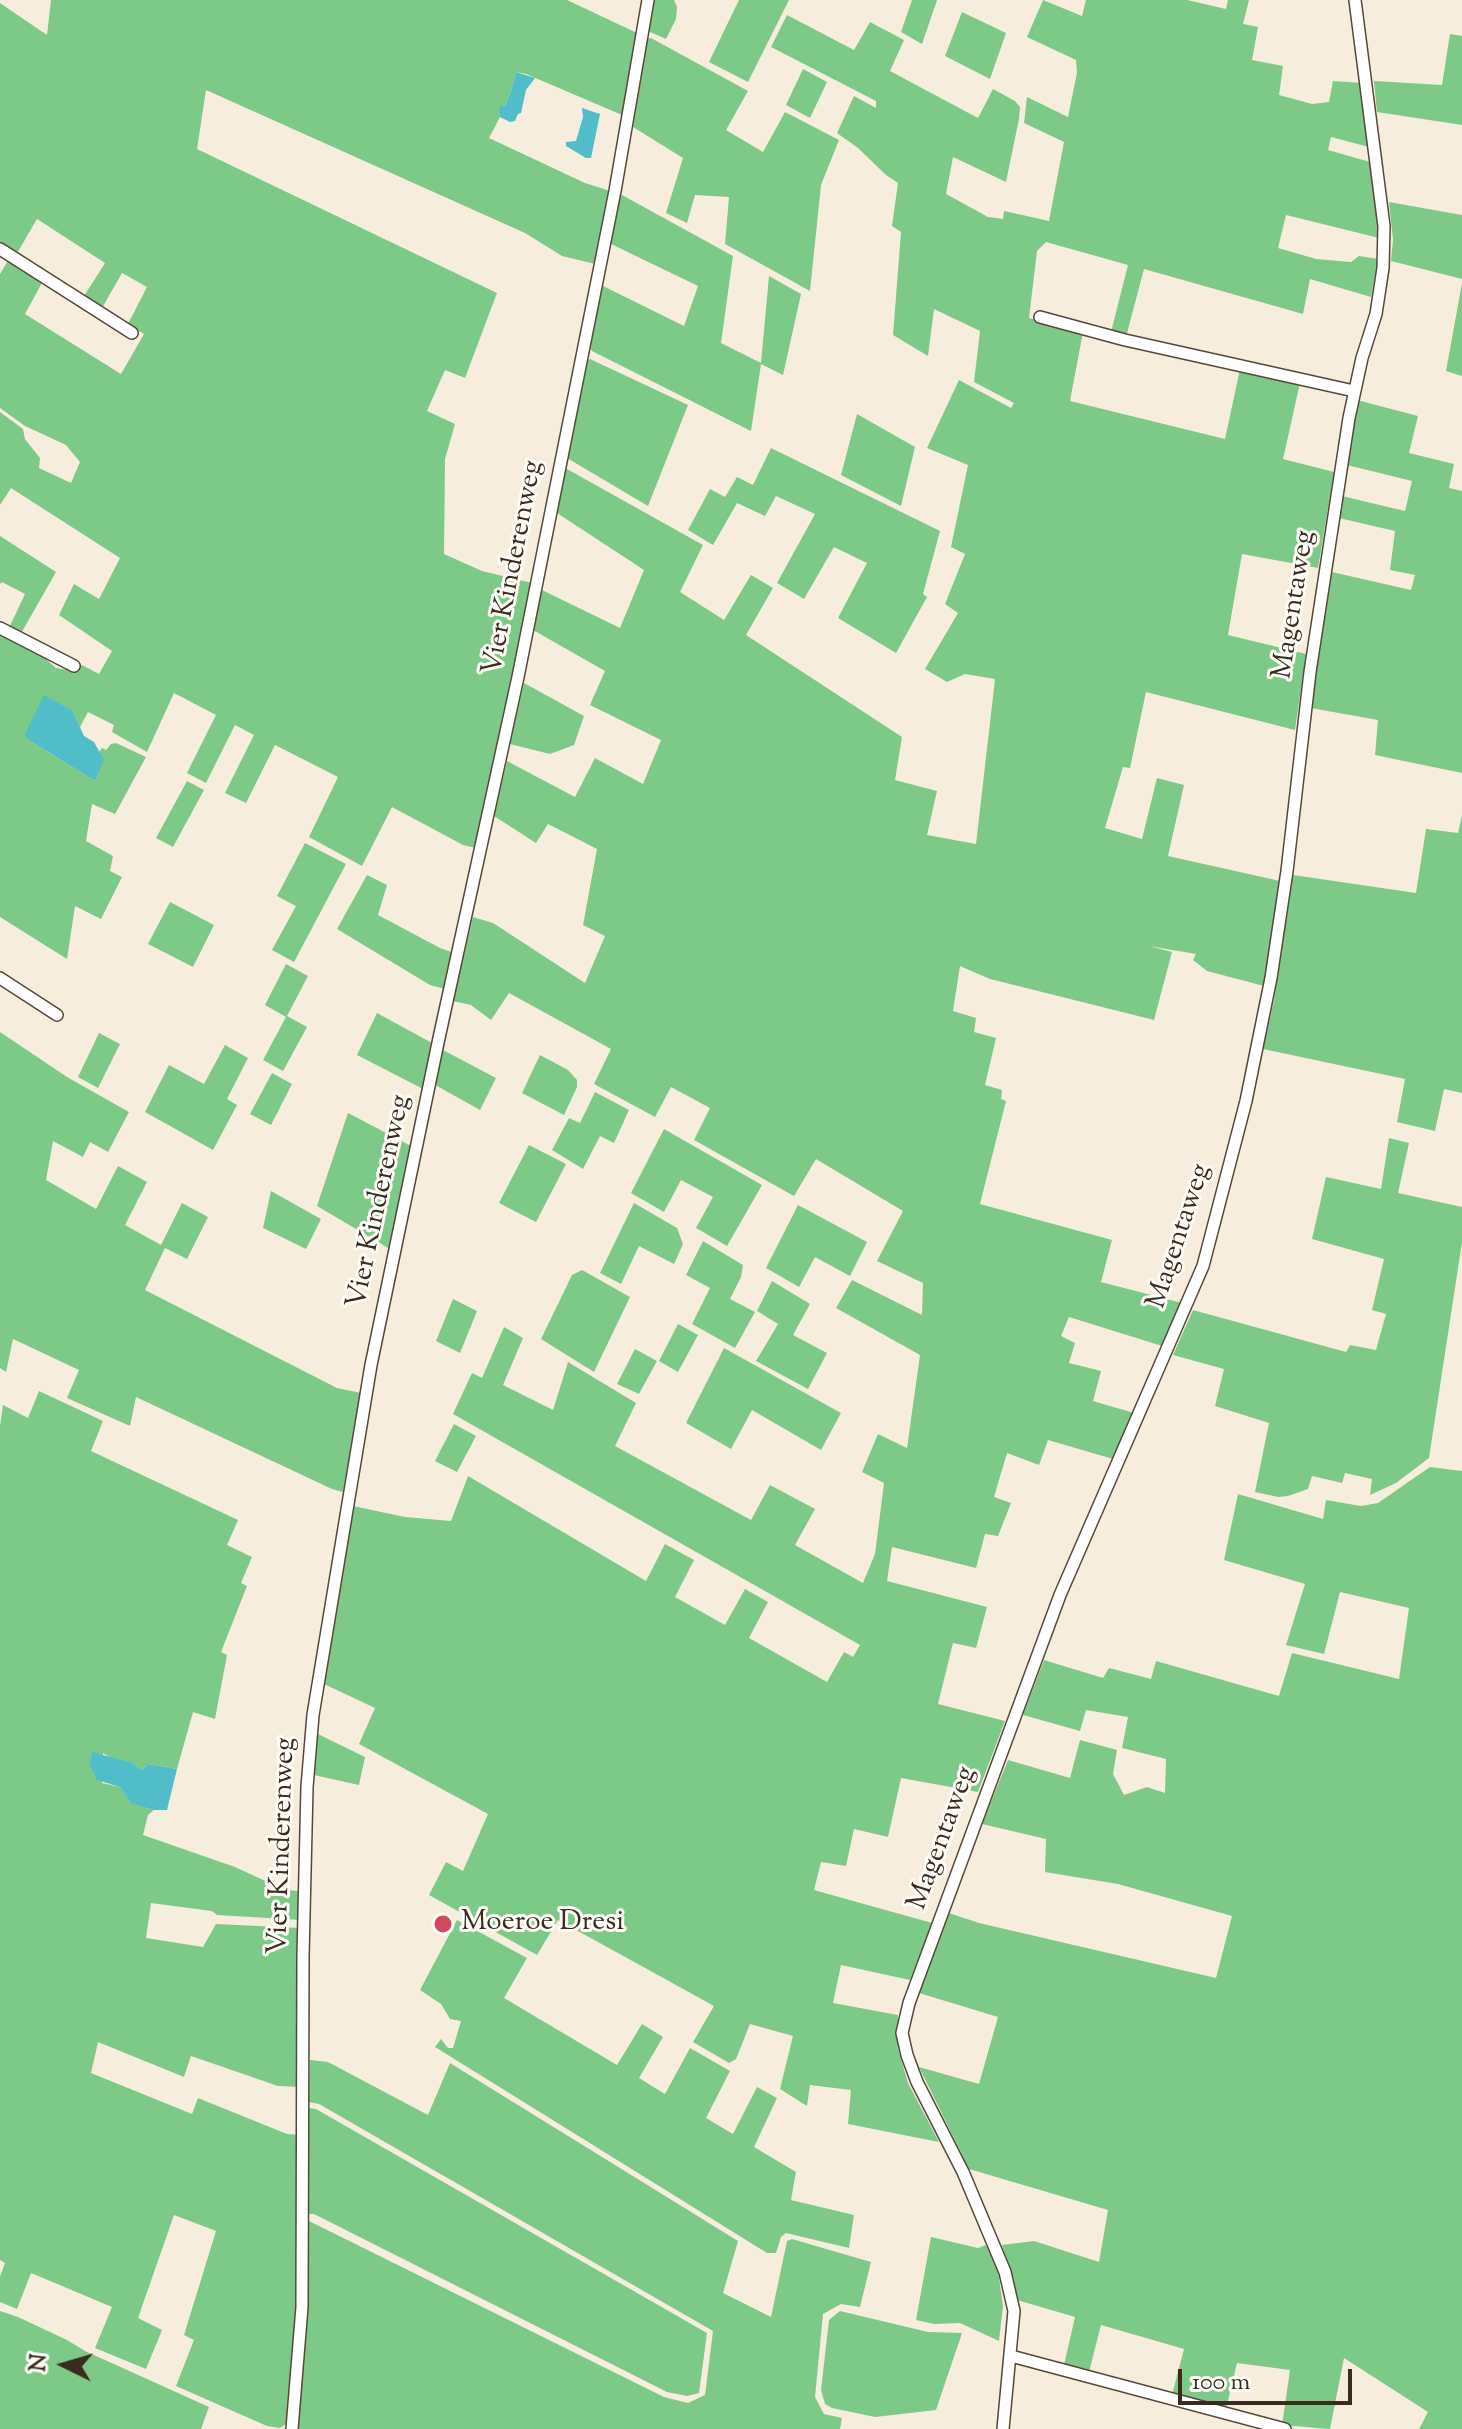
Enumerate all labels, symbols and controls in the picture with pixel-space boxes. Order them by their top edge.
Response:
street label: Vier Kinderenweg [478,458,552,678]
street label: Magentaweg [1268,528,1324,682]
street label: Vier Kinderenweg [342,1092,420,1312]
street label: Magentaweg [1142,1160,1220,1314]
street label: Vier Kinderenweg [263,1737,305,1955]
street label: Magentaweg [903,1763,985,1915]
place label: Moeroe Dresi [461,1907,624,1941]
marker: Moeroe Dresi [432,1913,454,1935]
north arrow [24,2325,104,2405]
text: N [23,2353,57,2373]
scale bar [1182,2353,1356,2403]
text: 100 m [1192,2366,1250,2400]

